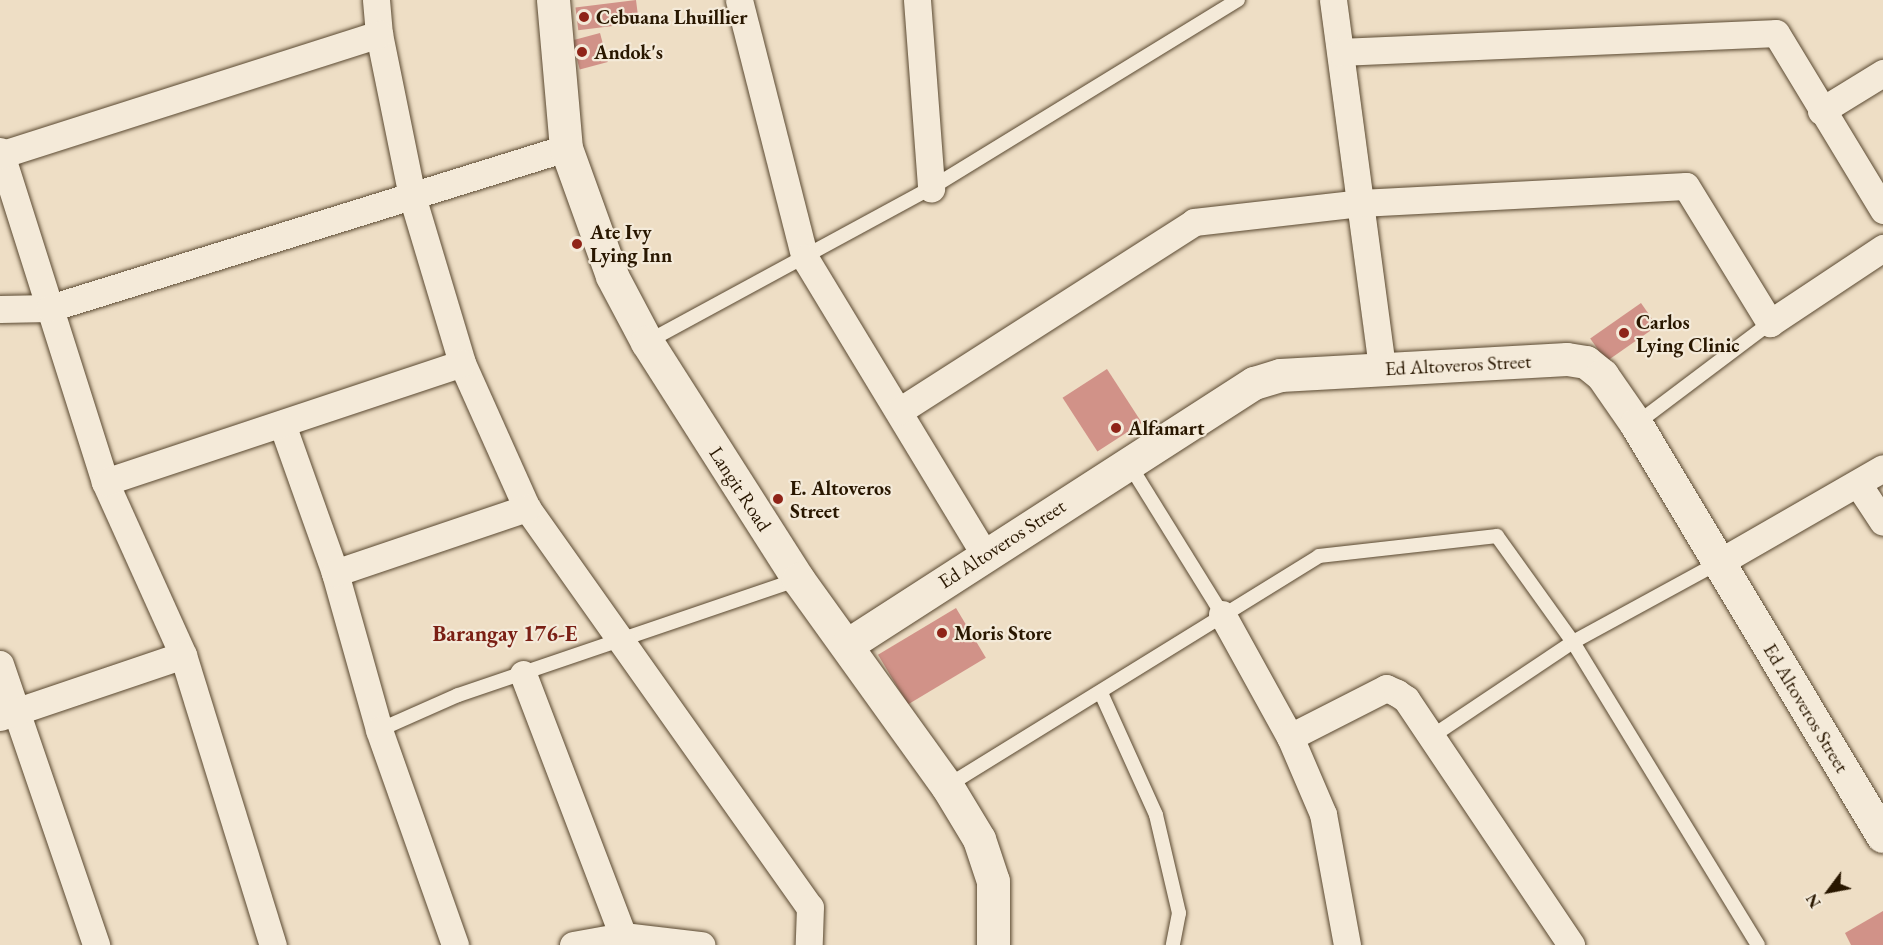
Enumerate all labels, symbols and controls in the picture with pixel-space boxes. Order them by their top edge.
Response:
place label: Cebuana Lhuillier [596,5,747,29]
marker: Cebuana Lhuillier [577,10,591,24]
place label: Andok's [594,40,663,64]
marker: Andok's [575,45,589,59]
place label: Ate Ivy Lying Inn [590,220,672,267]
marker: Ate Ivy Lying Inn [568,235,586,253]
place label: Carlos Lying Clinic [1636,310,1740,357]
marker: Carlos Lying Clinic [1617,326,1631,340]
street label: Ed Altoveros Street [1384,349,1532,381]
place label: Alfamart [1128,416,1204,440]
marker: Alfamart [1109,421,1123,435]
street label: Langit Road [704,442,776,536]
place label: E. Altoveros Street [790,476,891,523]
marker: E. Altoveros Street [771,492,785,506]
street label: Ed Altoveros Street [934,494,1070,594]
district label: Barangay 176-E [433,621,577,647]
place label: Moris Store [954,621,1052,645]
marker: Moris Store [935,626,949,640]
street label: Ed Altoveros Street [1758,639,1854,777]
north arrow [1799,861,1859,921]
text: N [1801,890,1826,912]

